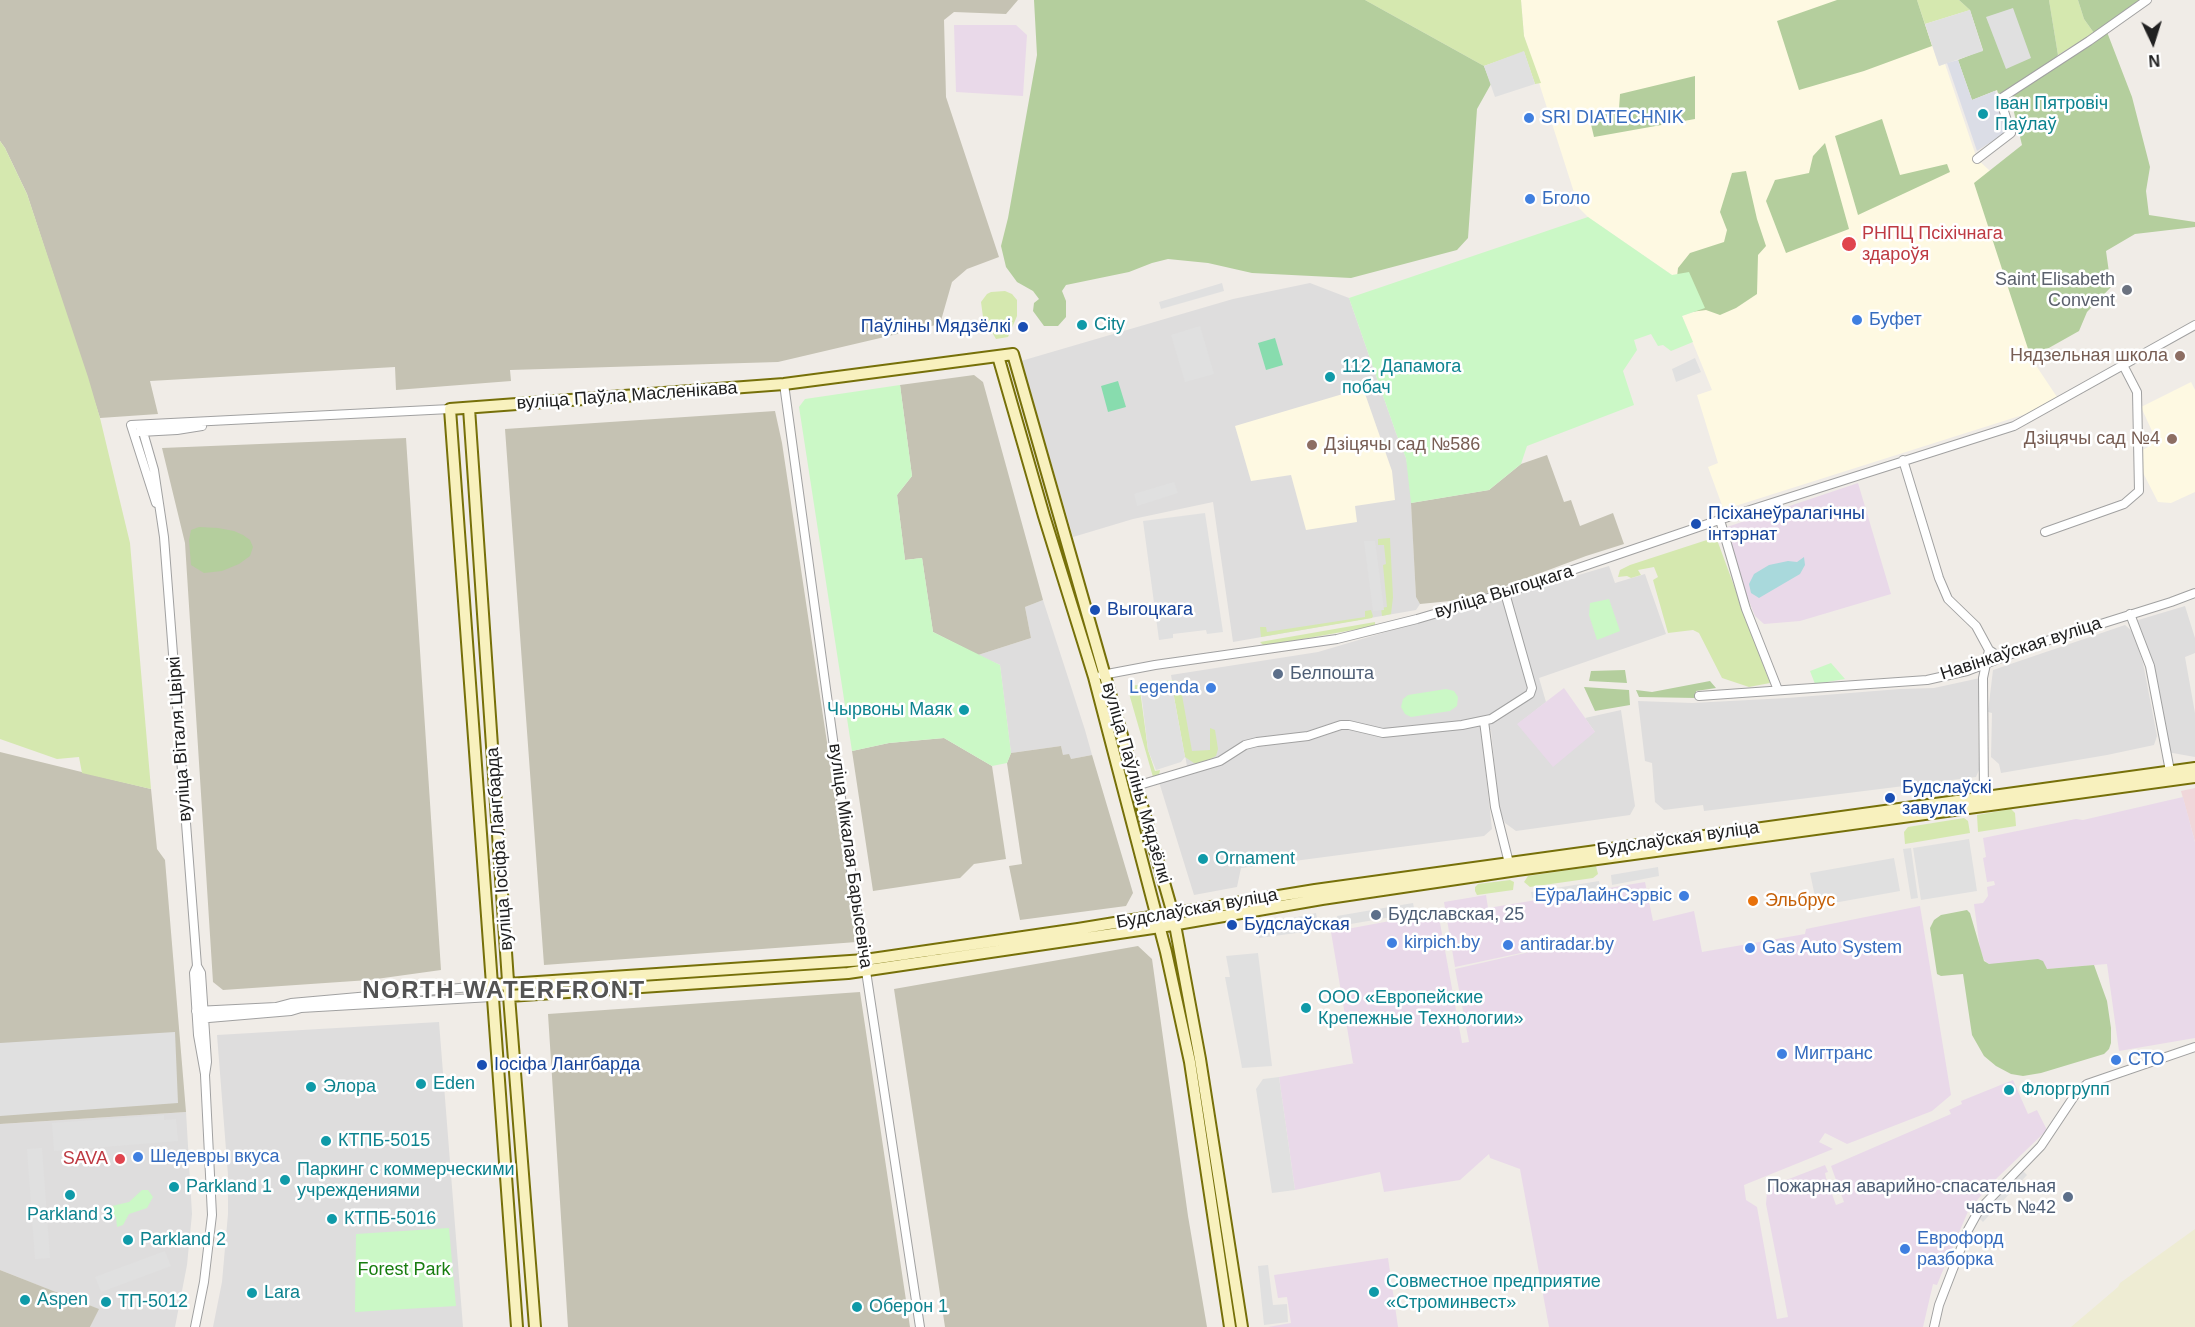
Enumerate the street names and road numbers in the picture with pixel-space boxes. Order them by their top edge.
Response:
street label: вуліца Паўла Масленікава [516,378,738,414]
street label: вуліца Выгоцкага [1432,561,1576,623]
street label: Навінкаўская вуліца [1938,613,2104,685]
street label: вуліца Віталя Цвіркі [163,656,197,822]
street label: вуліца Паўліны Мядзёлкі [1097,680,1175,886]
street label: вуліца Мікалая Барысевіча [824,742,876,970]
street label: вуліца Іосіфа Лангбарда [482,747,518,951]
street label: Будслаўская вуліца [1596,817,1760,861]
street label: Будслаўская вуліца [1115,884,1279,934]

